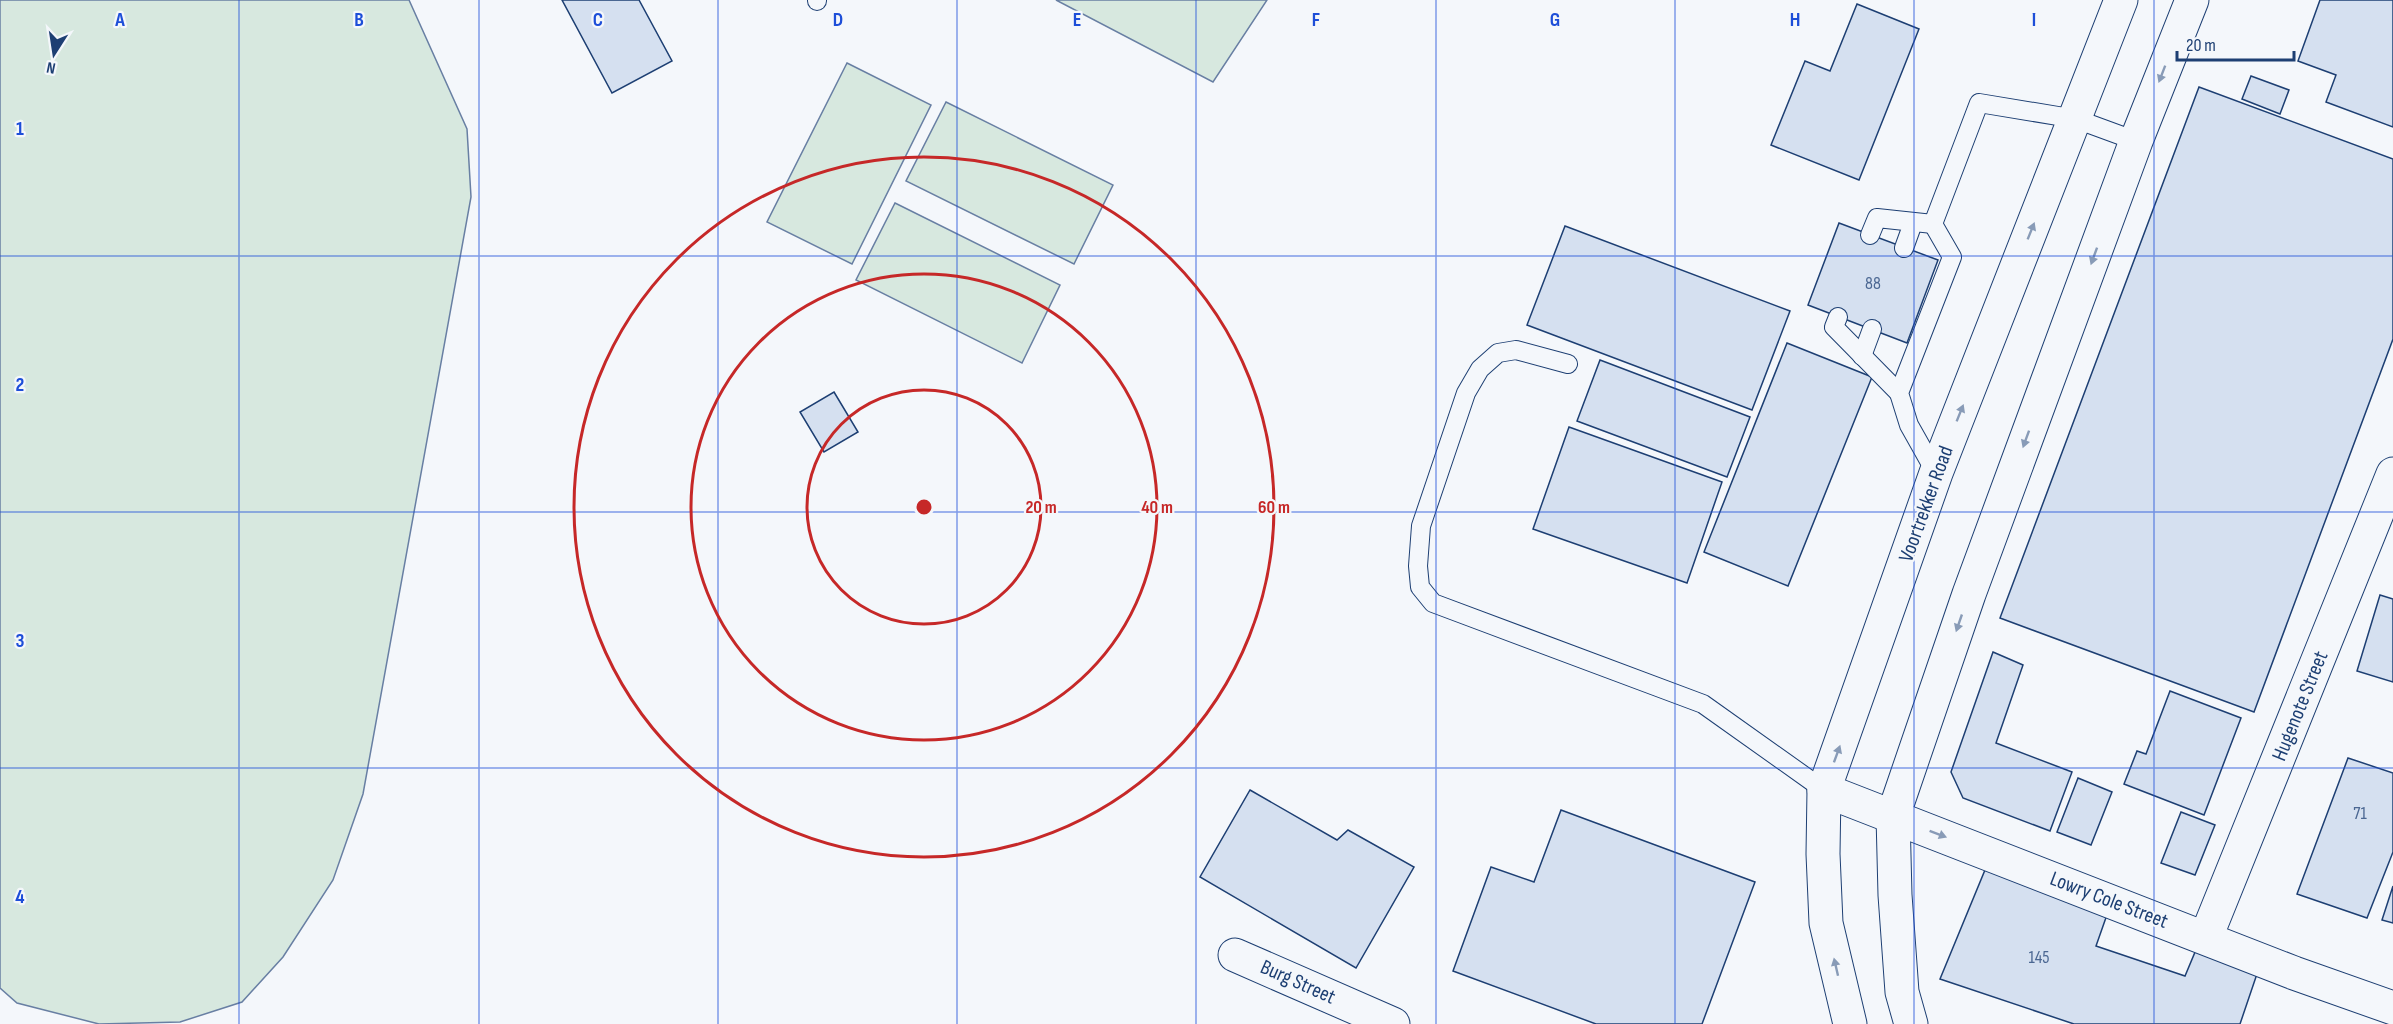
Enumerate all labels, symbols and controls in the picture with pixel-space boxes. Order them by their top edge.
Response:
text: A [114,8,125,32]
text: B [354,8,364,32]
text: C [593,8,603,32]
text: D [833,8,843,32]
text: E [1073,8,1081,32]
text: F [1312,8,1320,32]
text: G [1550,8,1560,32]
text: H [1790,8,1800,32]
text: I [2032,8,2036,32]
north arrow [24,24,84,84]
scale bar [2177,24,2294,62]
text: 20 m [2186,35,2216,56]
text: N [45,57,57,77]
one-way arrow [2157,65,2167,83]
text: 1 [16,117,24,141]
one-way arrow [2026,222,2036,240]
one-way arrow [2088,248,2098,266]
house number: 88 [1865,273,1881,294]
text: 2 [16,373,24,397]
one-way arrow [1955,404,1965,422]
one-way arrow [2021,431,2031,449]
street label: Voortrekker Road [1893,443,1959,565]
centre of rings [914,497,934,517]
text: 20 m [1025,497,1057,518]
text: 40 m [1141,497,1173,518]
text: 60 m [1258,497,1290,518]
one-way arrow [1954,614,1964,632]
text: 3 [16,629,25,653]
street label: Hugenote Street [2267,647,2333,765]
one-way arrow [1833,745,1843,763]
house number: 71 [2353,803,2367,824]
one-way arrow [1929,830,1947,839]
street label: Lowry Cole Street [2046,866,2172,934]
text: 4 [15,885,25,909]
house number: 145 [2028,947,2050,968]
street label: Burg Street [1257,954,1339,1010]
one-way arrow [1831,958,1841,976]

